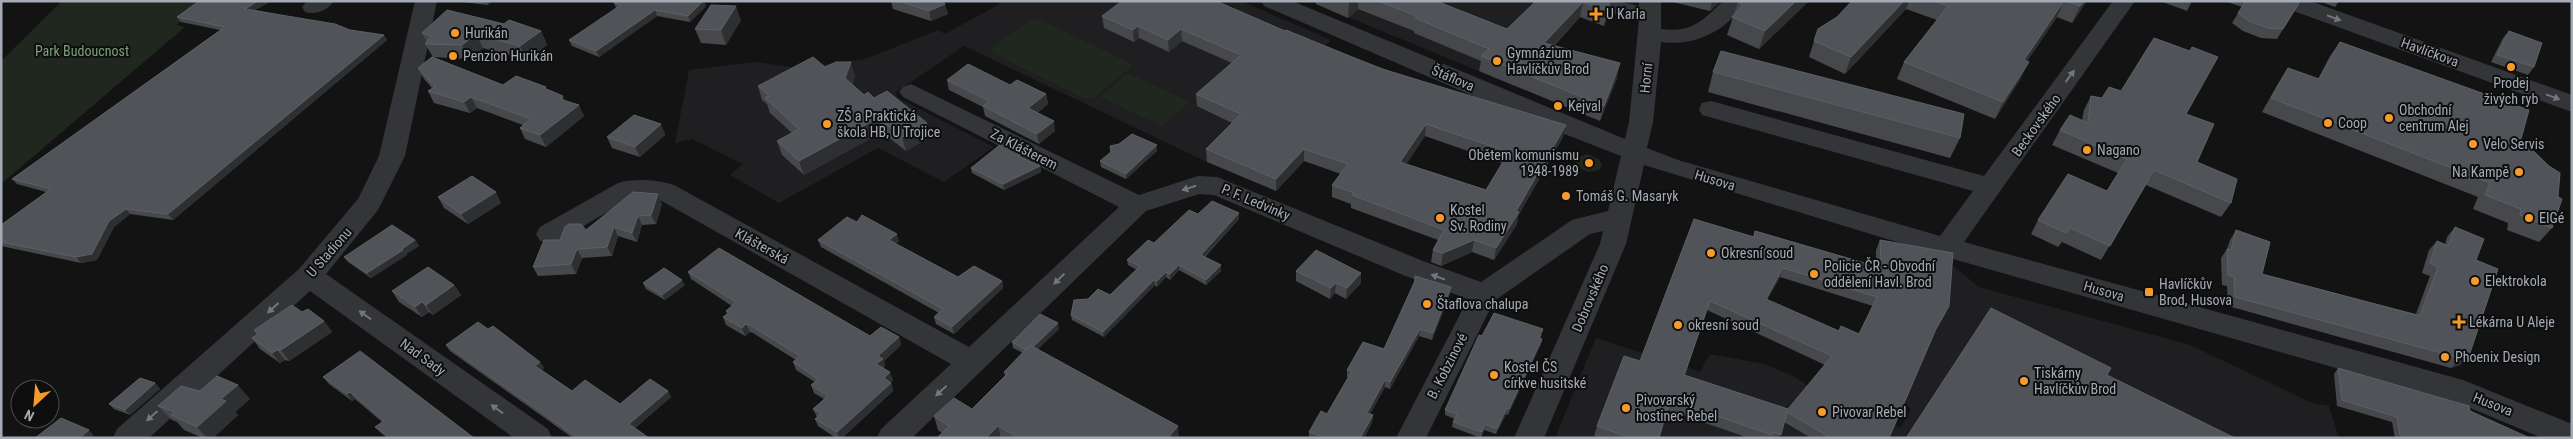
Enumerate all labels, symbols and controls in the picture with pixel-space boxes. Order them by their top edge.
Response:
place label: U Karla [1606,6,1646,22]
marker: U Karla [1590,8,1602,20]
one-way arrow [2327,14,2342,22]
place label: Hurikán [465,25,508,41]
marker: Hurikán [449,27,461,39]
street label: Havlíčkova [2399,34,2461,70]
park label: Park Budoucnost [35,43,129,59]
place label: Gymnázium Havlíčkův Brod [1507,45,1589,77]
place label: Penzion Hurikán [463,48,553,64]
marker: Penzion Hurikán [447,50,459,62]
marker: Gymnázium Havlíčkův Brod [1491,55,1503,67]
street label: Štáflova [1429,61,1477,94]
marker: Prodej živých ryb [2505,61,2517,73]
street label: Horní [1636,62,1656,94]
one-way arrow [2065,69,2075,83]
place label: Prodej živých ryb [2484,75,2538,107]
street label: Beckovského [2008,91,2064,159]
one-way arrow [2546,93,2561,101]
place label: Kejval [1568,98,1601,114]
marker: Kejval [1552,100,1564,112]
place label: Obchodní centrum Alej [2399,102,2469,134]
place label: ZŠ a Praktická škola HB, U Trojice [837,107,941,140]
marker: Obchodní centrum Alej [2383,112,2395,124]
place label: Coop [2338,115,2367,131]
marker: Coop [2322,117,2334,129]
marker: ZŠ a Praktická škola HB, U Trojice [821,118,833,130]
street label: Za Klášterem [988,125,1060,173]
place label: Velo Servis [2483,136,2544,152]
marker: Velo Servis [2467,138,2479,150]
place label: Nagano [2097,142,2140,158]
marker: Nagano [2081,144,2093,156]
place label: Obětem komunismu 1948-1989 [1468,147,1579,179]
marker: Obětem komunismu 1948-1989 [1583,157,1595,169]
place label: Na Kampě [2452,164,2509,180]
street label: Husova [1693,166,1737,194]
marker: Na Kampě [2513,166,2525,178]
street label: P. F. Ledvinky [1219,180,1293,224]
one-way arrow [1181,184,1196,192]
place label: Tomáš G. Masaryk [1576,188,1679,204]
marker: Tomáš G. Masaryk [1560,190,1572,202]
place label: Kostel Sv. Rodiny [1450,202,1507,234]
place label: EIGé [2539,210,2565,226]
marker: Kostel Sv. Rodiny [1434,212,1446,224]
marker: EIGé [2523,212,2535,224]
street label: U Stadionu [303,224,355,280]
street label: Klášterská [733,225,791,267]
place label: Okresní soud [1721,245,1793,261]
marker: Okresní soud [1705,247,1717,259]
place label: Policie ČR - Obvodní oddělení Havl. Brod [1824,257,1936,290]
street label: Dobrovského [1569,262,1611,334]
marker: Policie ČR - Obvodní oddělení Havl. Brod [1808,268,1820,280]
one-way arrow [1053,273,1065,285]
one-way arrow [1430,273,1445,281]
place label: Elektrokola [2485,273,2547,289]
marker: Elektrokola [2469,275,2481,287]
place label: Havlíčkův Brod, Husova [2159,276,2232,308]
street label: Husova [2082,278,2126,304]
marker: Havlíčkův Brod, Husova [2143,286,2155,298]
place label: Štaflova chalupa [1437,295,1528,312]
marker: Štaflova chalupa [1421,298,1433,310]
one-way arrow [268,302,280,314]
one-way arrow [358,310,371,320]
place label: Lékárna U Aleje [2469,314,2555,330]
marker: Lékárna U Aleje [2453,316,2465,328]
place label: okresní soud [1688,317,1759,333]
marker: okresní soud [1672,319,1684,331]
street label: B. Kobzinové [1424,330,1471,401]
street label: Nad Sady [397,335,449,379]
place label: Phoenix Design [2455,349,2540,365]
marker: Phoenix Design [2439,351,2451,363]
place label: Kostel ČS církve husitské [1504,358,1587,391]
place label: Tiskárny Havlíčkův Brod [2034,365,2116,397]
marker: Kostel ČS církve husitské [1488,369,1500,381]
marker: Tiskárny Havlíčkův Brod [2018,375,2030,387]
north arrow [10,379,60,429]
one-way arrow [935,385,947,397]
street label: Husova [2471,389,2515,419]
place label: Pivovarský hostinec Rebel [1636,392,1717,424]
marker: Pivovarský hostinec Rebel [1620,402,1632,414]
one-way arrow [491,404,504,415]
place label: Pivovar Rebel [1832,404,1907,420]
marker: Pivovar Rebel [1816,406,1828,418]
text: N [22,407,37,425]
one-way arrow [145,411,158,422]

